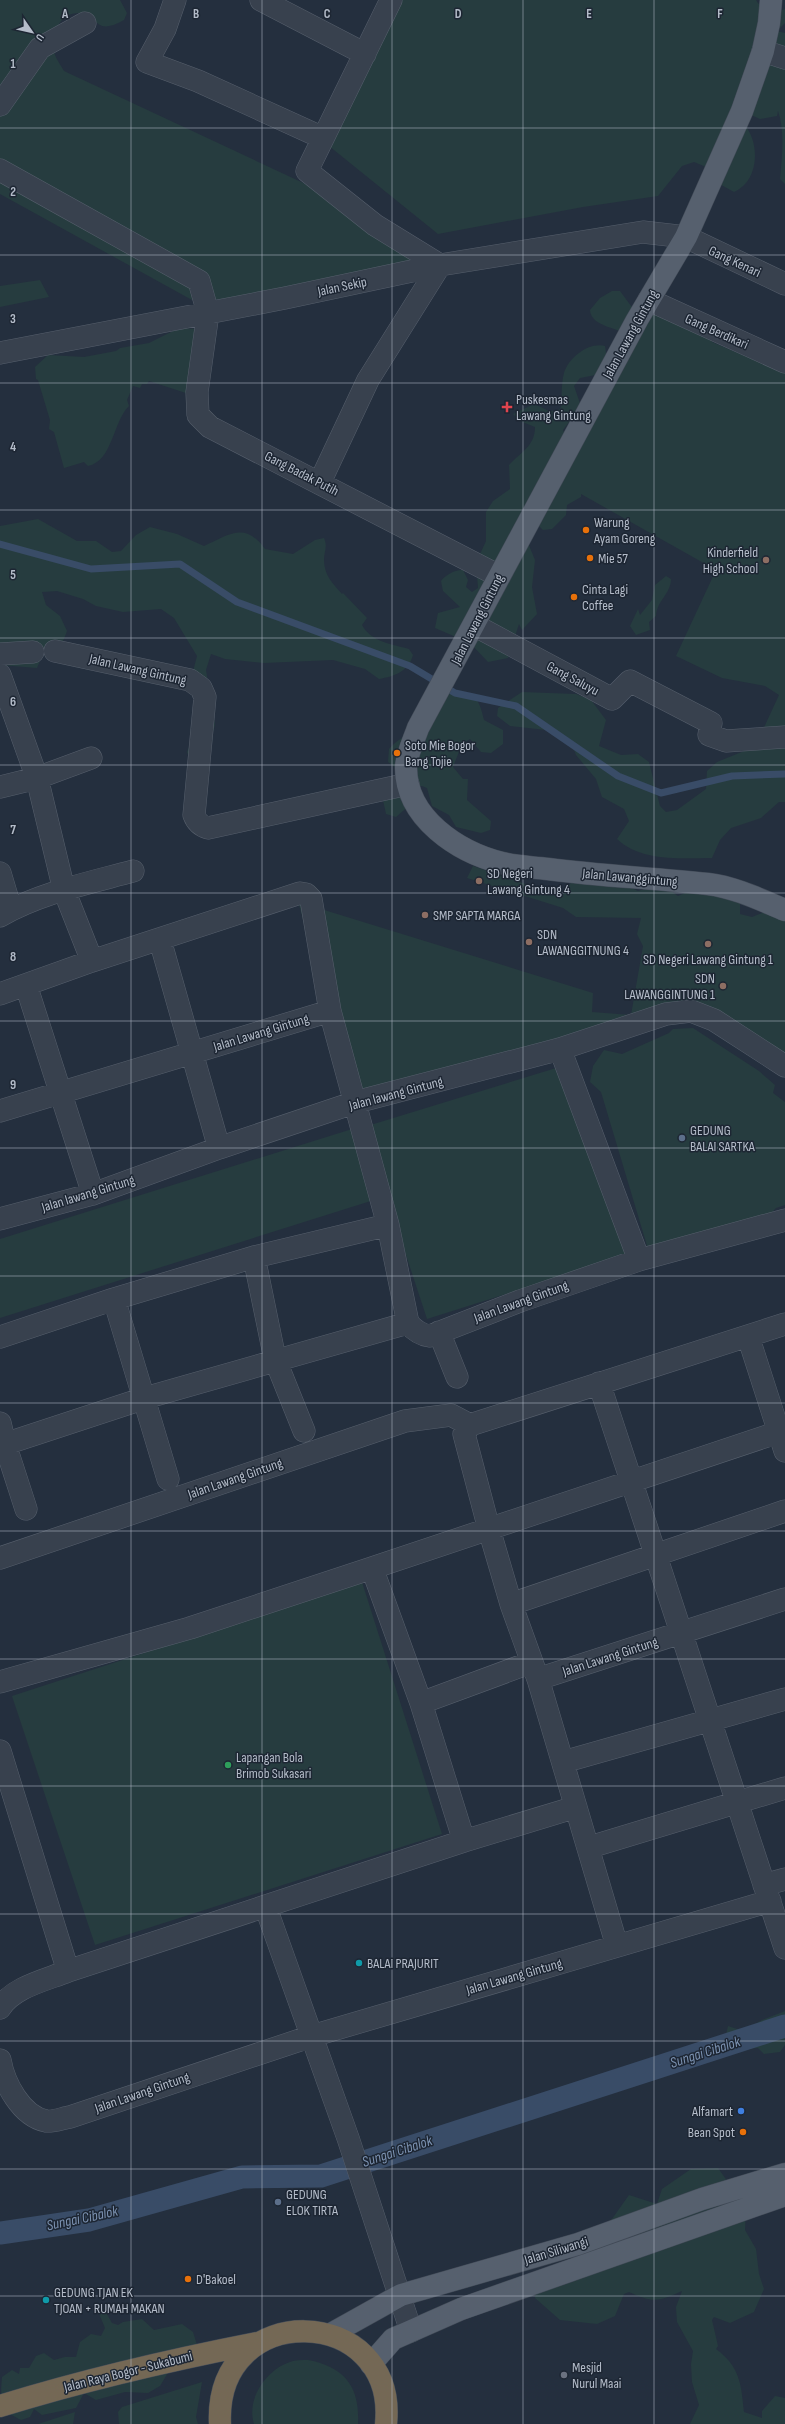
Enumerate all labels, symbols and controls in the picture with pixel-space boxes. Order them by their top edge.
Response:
text: A [61,6,69,22]
text: B [193,6,199,22]
text: C [324,6,331,22]
text: D [455,6,462,22]
text: E [586,6,592,22]
text: F [717,6,723,22]
north arrow [12,12,52,52]
text: U [33,31,47,44]
text: 1 [10,56,16,72]
text: 2 [10,184,16,200]
street label: Gang Kenari [706,242,764,281]
street label: Jalan Sekip [315,273,368,300]
street label: Jalan Lawang Gintung [598,286,662,383]
street label: Gang Berdikari [682,310,751,353]
text: 3 [10,311,16,327]
place label: Puskesmas Lawang Gintung [516,391,591,424]
marker: Puskesmas Lawang Gintung [501,401,513,413]
text: 4 [10,439,16,455]
street label: Gang Badak Putih [262,447,342,499]
place label: Warung Ayam Goreng [593,514,656,547]
marker: Warung Ayam Goreng [581,525,591,535]
place label: Kinderfield High School [703,544,758,577]
place label: Mie 57 [598,550,628,567]
marker: Mie 57 [585,553,595,563]
marker: Kinderfield High School [761,555,771,565]
text: 5 [10,567,16,583]
street label: Jalan Lawang Gintung [447,571,508,668]
place label: Cinta Lagi Coffee [582,581,628,614]
marker: Cinta Lagi Coffee [569,592,579,602]
street label: Jalan Lawang Gintung [87,650,189,689]
street label: Gang Saluyu [544,658,602,699]
text: 6 [10,694,16,710]
place label: Soto Mie Bogor Bang Tojie [405,737,475,770]
marker: Soto Mie Bogor Bang Tojie [392,748,402,758]
text: 7 [10,822,16,838]
place label: SD Negeri Lawang Gintung 4 [487,865,570,898]
street label: Jalan Lawanggintung [581,865,679,890]
marker: SD Negeri Lawang Gintung 4 [474,876,484,886]
place label: SMP SAPTA MARGA [433,907,521,924]
marker: SMP SAPTA MARGA [420,910,430,920]
place label: SDN LAWANGGITNUNG 4 [537,926,629,959]
marker: SDN LAWANGGITNUNG 4 [524,937,534,947]
marker: SD Negeri Lawang Gintung 1 [703,939,713,949]
text: 8 [10,949,16,965]
place label: SD Negeri Lawang Gintung 1 [643,951,773,968]
place label: SDN LAWANGGINTUNG 1 [624,970,715,1003]
marker: SDN LAWANGGINTUNG 1 [718,981,728,991]
street label: Jalan Lawang Gintung [210,1010,311,1055]
street label: Jalan lawang Gintung [346,1073,445,1114]
text: 9 [10,1077,16,1093]
place label: GEDUNG BALAI SARTKA [690,1122,756,1155]
marker: GEDUNG BALAI SARTKA [677,1133,687,1143]
street label: Jalan lawang Gintung [38,1171,137,1216]
street label: Jalan Lawang Gintung [471,1276,571,1327]
street label: Jalan Lawang Gintung [185,1454,285,1503]
street label: Jalan Lawang Gintung [559,1633,660,1680]
place label: Lapangan Bola Brimob Sukasari [236,1749,311,1782]
marker: Lapangan Bola Brimob Sukasari [223,1760,233,1770]
place label: BALAI PRAJURIT [367,1955,439,1972]
street label: Jalan Lawang Gintung [463,1955,565,1999]
marker: BALAI PRAJURIT [354,1958,364,1968]
water label: Sungai Cibalok [668,2032,743,2073]
street label: Jalan Lawang Gintung [92,2068,192,2117]
place label: Alfamart [691,2103,733,2120]
marker: Alfamart [736,2106,746,2116]
place label: Bean Spot [688,2124,735,2141]
marker: Bean Spot [738,2127,748,2137]
water label: Sungai Cibalok [360,2131,435,2172]
place label: GEDUNG ELOK TIRTA [286,2186,339,2219]
marker: GEDUNG ELOK TIRTA [273,2197,283,2207]
water label: Sungai Cibalok [45,2202,120,2235]
street label: Jalan Siliwangi [521,2233,590,2269]
place label: D'Bakoel [196,2271,236,2288]
marker: D'Bakoel [183,2274,193,2284]
place label: GEDUNG TJAN EK TJOAN + RUMAH MAKAN [54,2284,165,2317]
marker: GEDUNG TJAN EK TJOAN + RUMAH MAKAN [41,2295,51,2305]
street label: Jalan Raya Bogor - Sukabumi [61,2347,194,2396]
place label: Mesjid Nurul Maai [572,2359,621,2392]
marker: Mesjid Nurul Maai [559,2370,569,2380]

